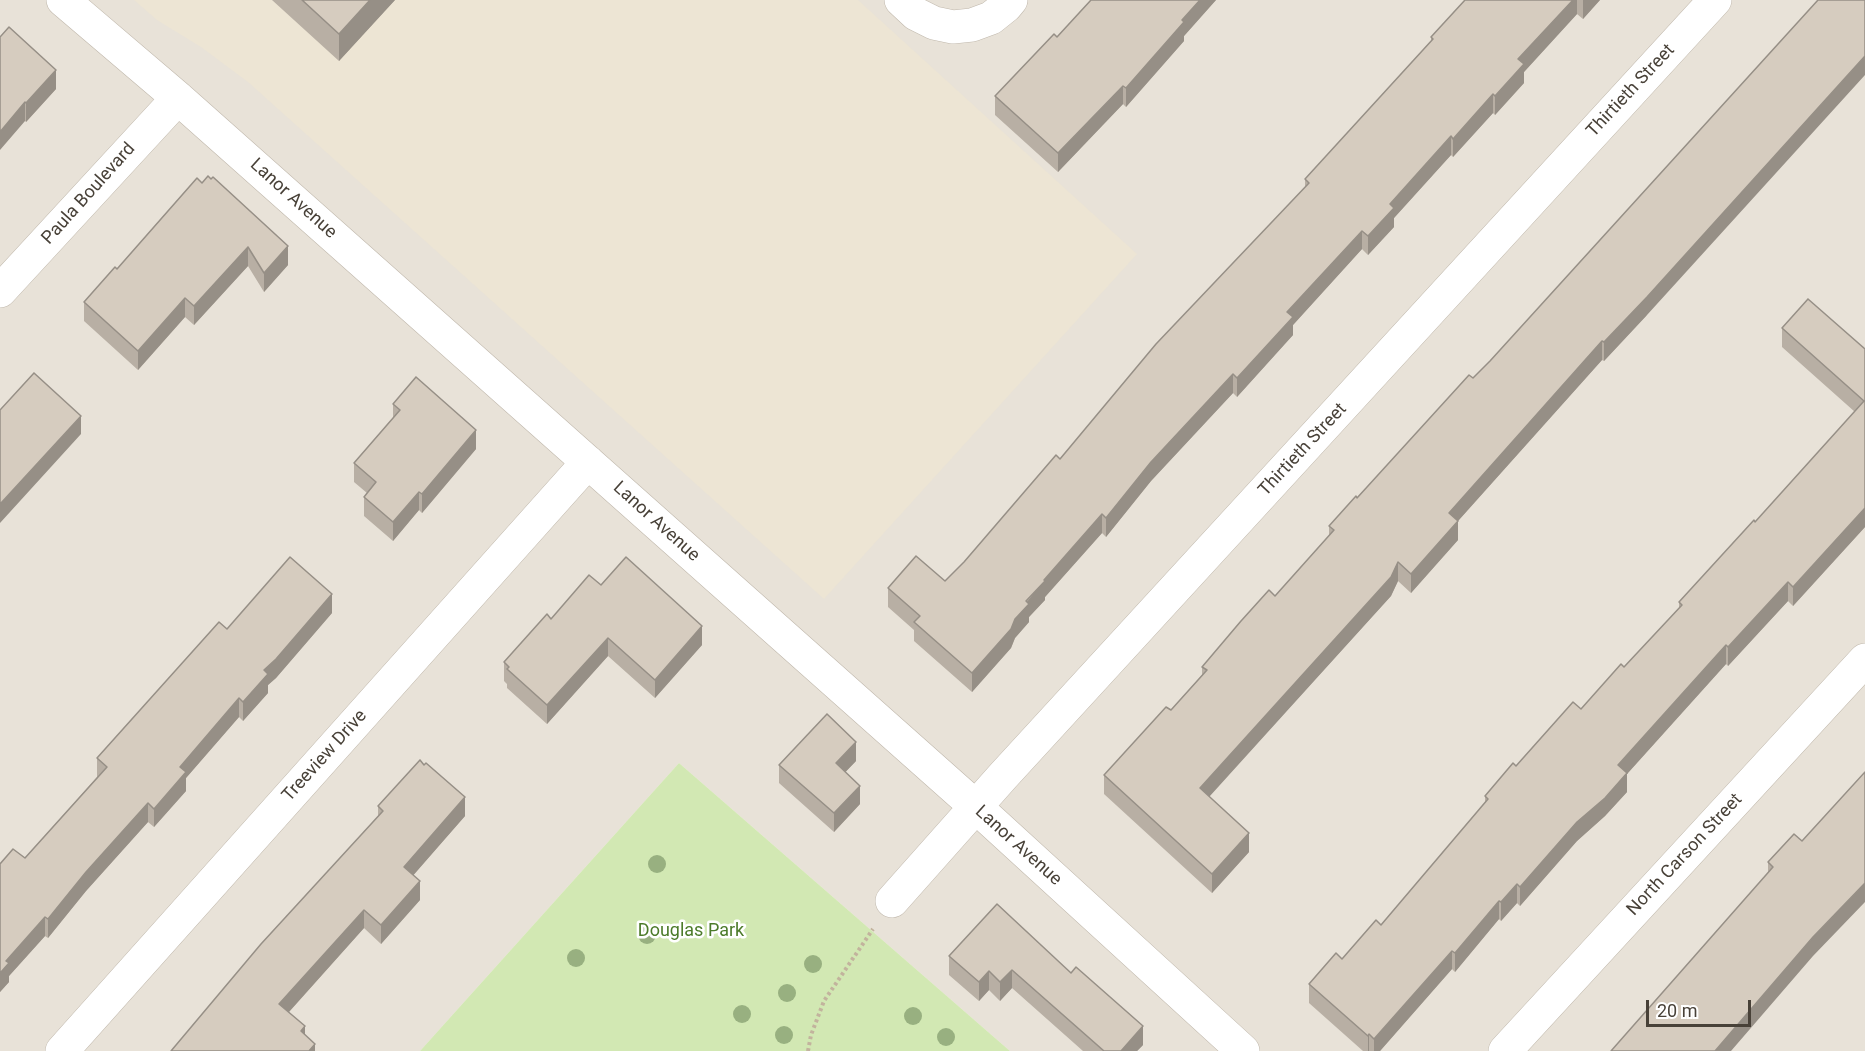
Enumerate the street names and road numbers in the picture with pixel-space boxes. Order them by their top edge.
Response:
street label: Thirtieth Street [1582,40,1680,142]
street label: Paula Boulevard [38,139,140,249]
street label: Lanor Avenue [245,154,341,244]
street label: Thirtieth Street [1254,399,1352,501]
street label: Lanor Avenue [608,477,704,567]
street label: Treeview Drive [278,706,372,806]
street label: North Carson Street [1623,790,1747,920]
street label: Lanor Avenue [970,801,1066,891]

